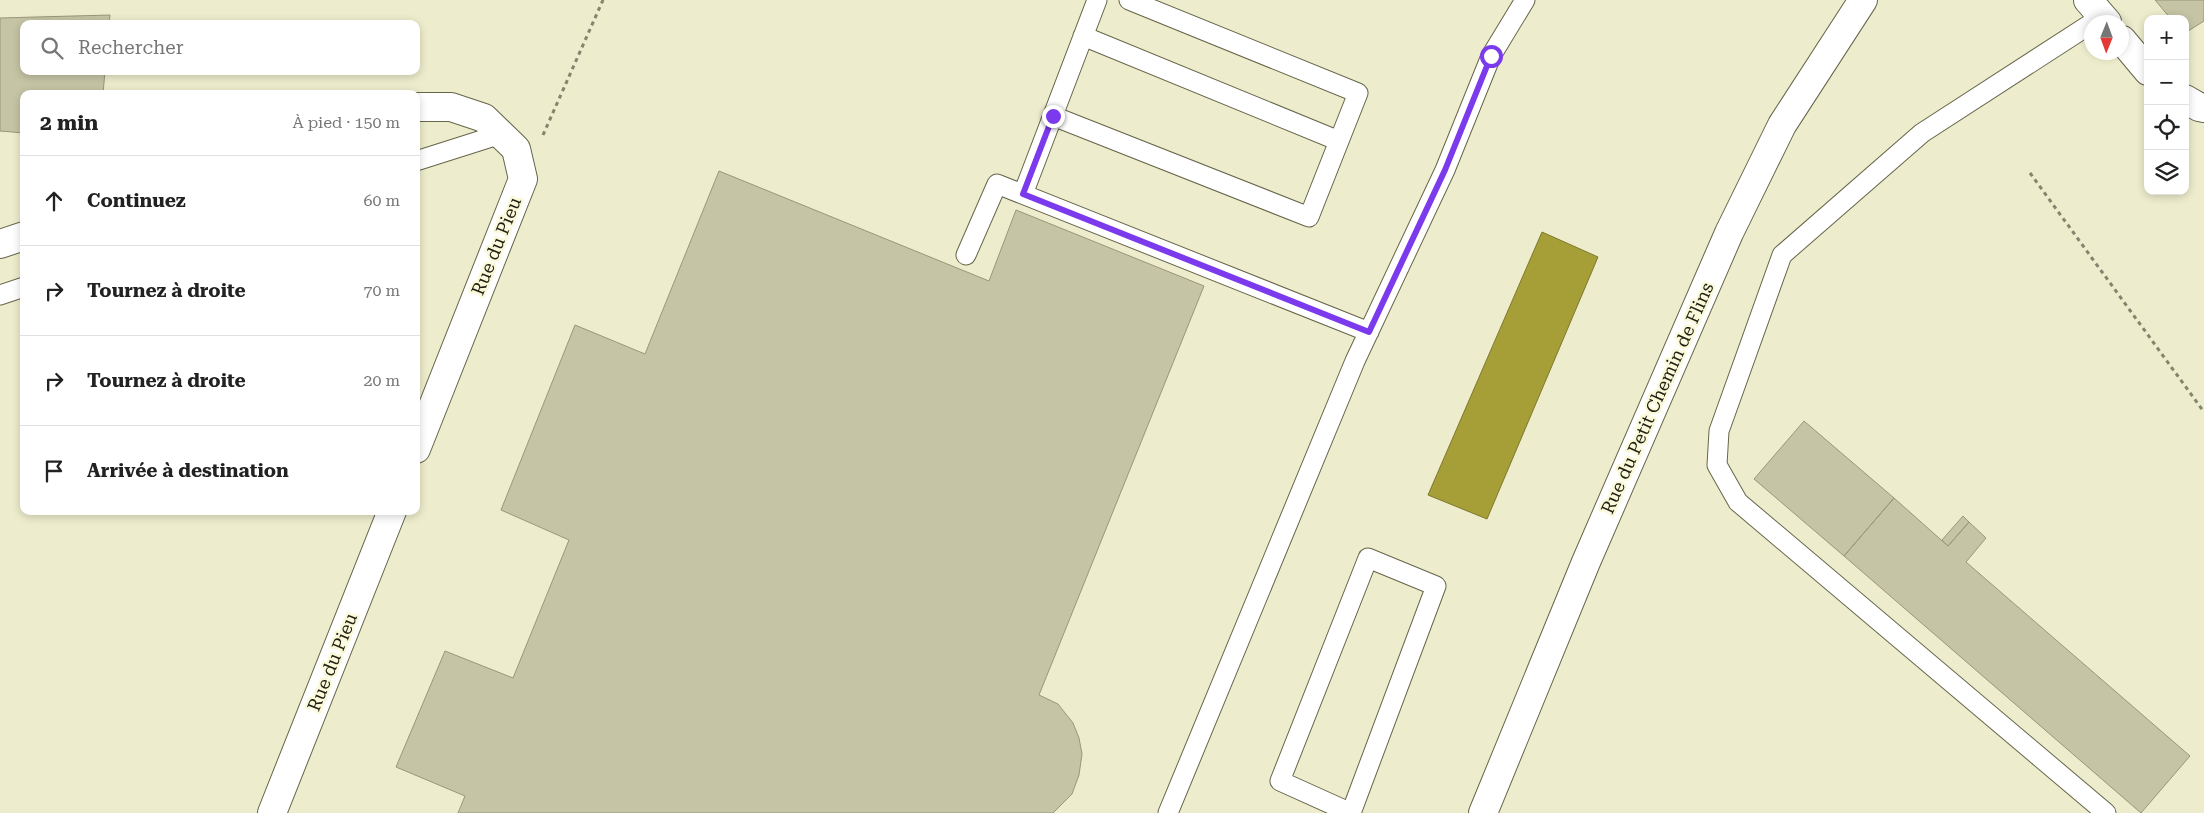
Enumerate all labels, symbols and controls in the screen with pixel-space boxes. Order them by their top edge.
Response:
north arrow [2084,15,2129,60]
map controls [2144,15,2189,195]
button: + [2144,15,2189,60]
search box [20,20,420,75]
icon: search [38,34,66,62]
text: Rechercher [78,36,184,59]
route start [1480,45,1503,68]
button: − [2144,60,2189,105]
route end [1042,105,1065,128]
button: locate [2144,105,2189,150]
text: 2 min [40,111,98,135]
text: À pied · 150 m [292,113,400,132]
button: layers [2144,150,2189,195]
icon: ahead [40,187,68,215]
text: Continuez [87,189,186,212]
text: 60 m [363,191,400,210]
street label: Rue du Pieu [467,194,525,298]
icon: right [40,277,68,305]
text: Tournez à droite [87,279,246,302]
street label: Rue du Petit Chemin de Flins [1596,279,1718,517]
text: 70 m [363,281,400,300]
icon: right [40,367,68,395]
text: Tournez à droite [87,369,246,392]
text: 20 m [363,371,400,390]
icon: arrive [40,457,68,485]
text: Arrivée à destination [87,459,289,482]
street label: Rue du Pieu [303,610,361,714]

